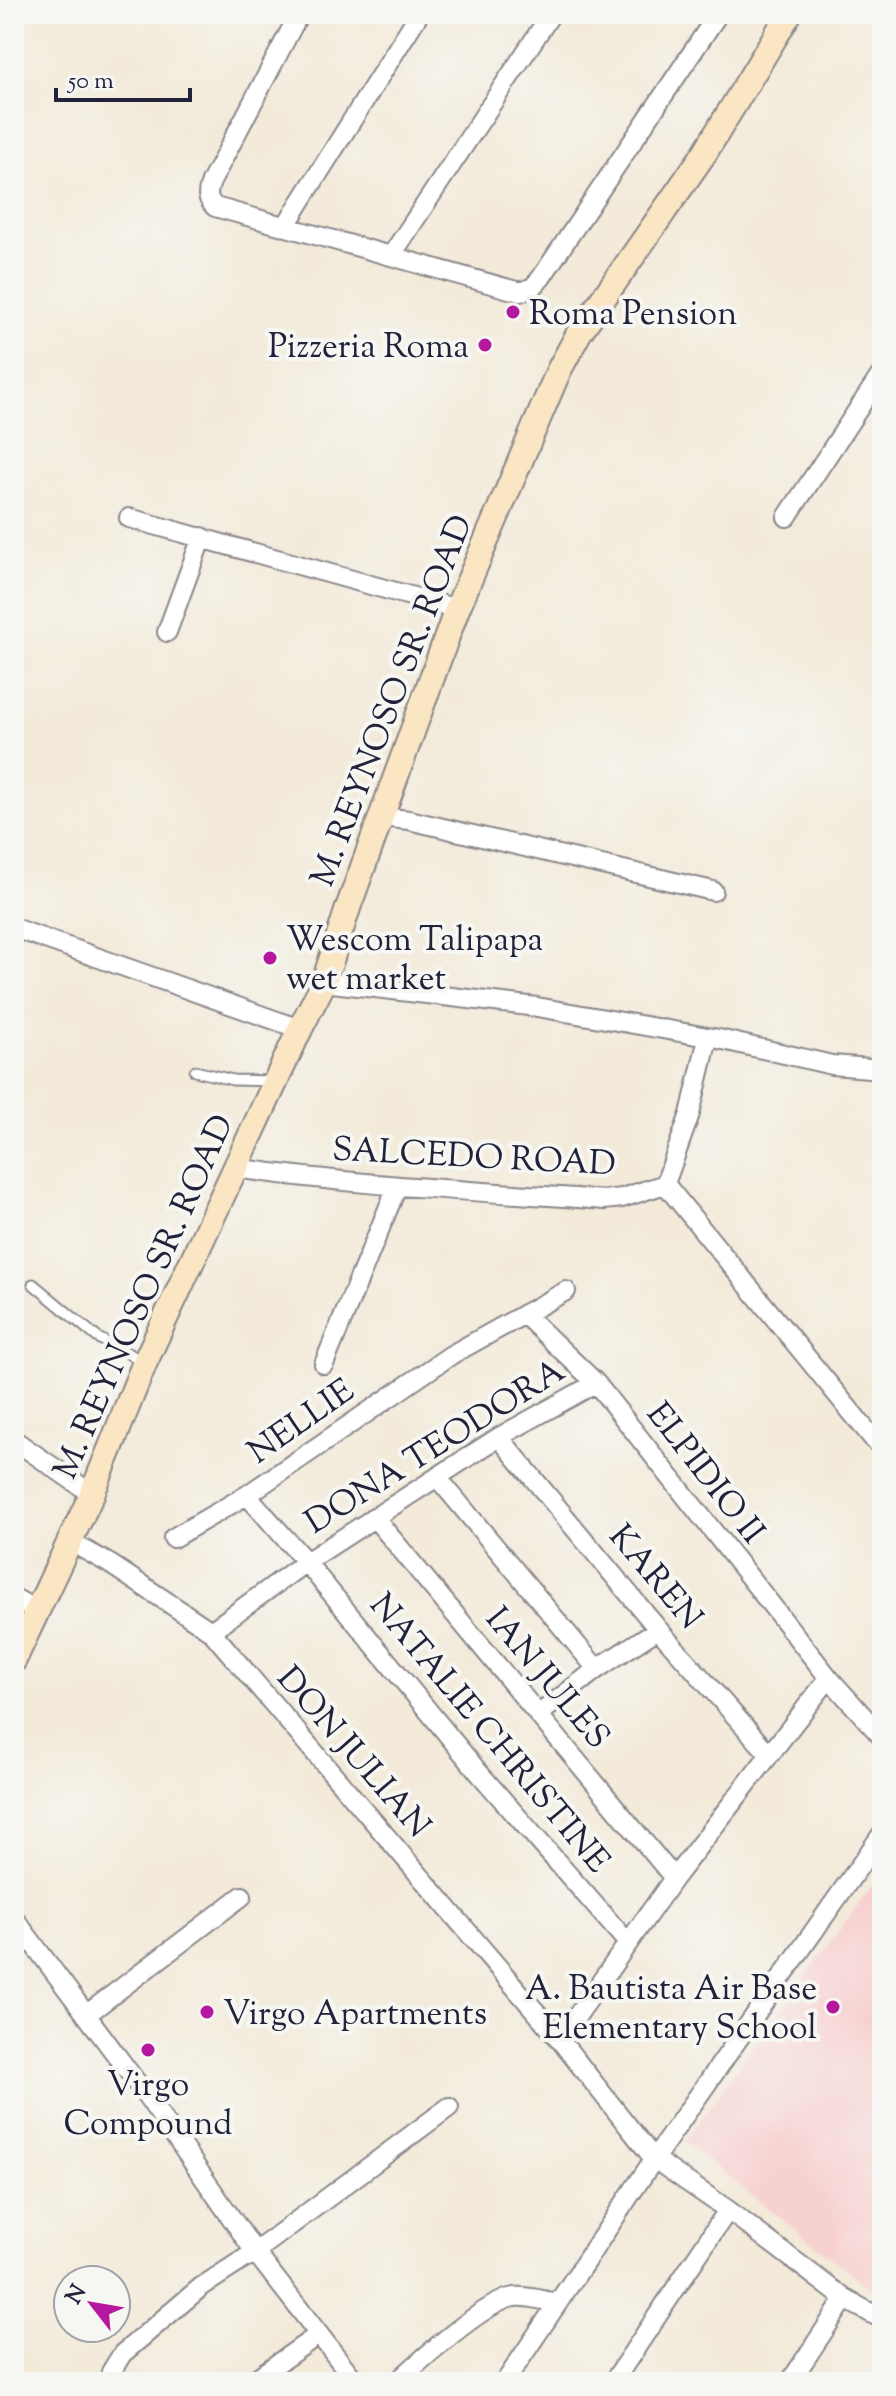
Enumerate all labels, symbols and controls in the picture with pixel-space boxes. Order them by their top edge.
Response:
scale bar [56,52,190,102]
text: 50 m [66,65,114,99]
place label: Roma Pension [529,291,737,340]
marker: Roma Pension [504,303,522,321]
place label: Pizzeria Roma [268,324,469,373]
marker: Pizzeria Roma [476,336,494,354]
street label: M. REYNOSO SR. ROAD [300,508,487,894]
place label: Wescom Talipapa wet market [286,917,543,1005]
marker: Wescom Talipapa wet market [261,949,279,967]
street label: M. REYNOSO SR. ROAD [43,1107,248,1488]
street label: SALCEDO ROAD [331,1127,617,1190]
street label: DONA TEODORA [296,1348,575,1548]
street label: NELLIE [239,1368,365,1477]
street label: ELPIDIO II [633,1393,775,1555]
street label: KAREN [596,1515,713,1642]
street label: NATALIE CHRISTINE [356,1584,620,1885]
street label: IAN JULES [472,1598,620,1761]
street label: DON JULIAN [264,1657,441,1850]
place label: A. Bautista Air Base Elementary School [525,1966,817,2054]
place label: Virgo Apartments [223,1991,487,2040]
marker: A. Bautista Air Base Elementary School [824,1998,842,2016]
marker: Virgo Apartments [198,2003,216,2021]
marker: Virgo Compound [139,2041,157,2059]
place label: Virgo Compound [64,2062,232,2150]
north arrow [52,2264,132,2344]
text: N [59,2279,96,2311]

